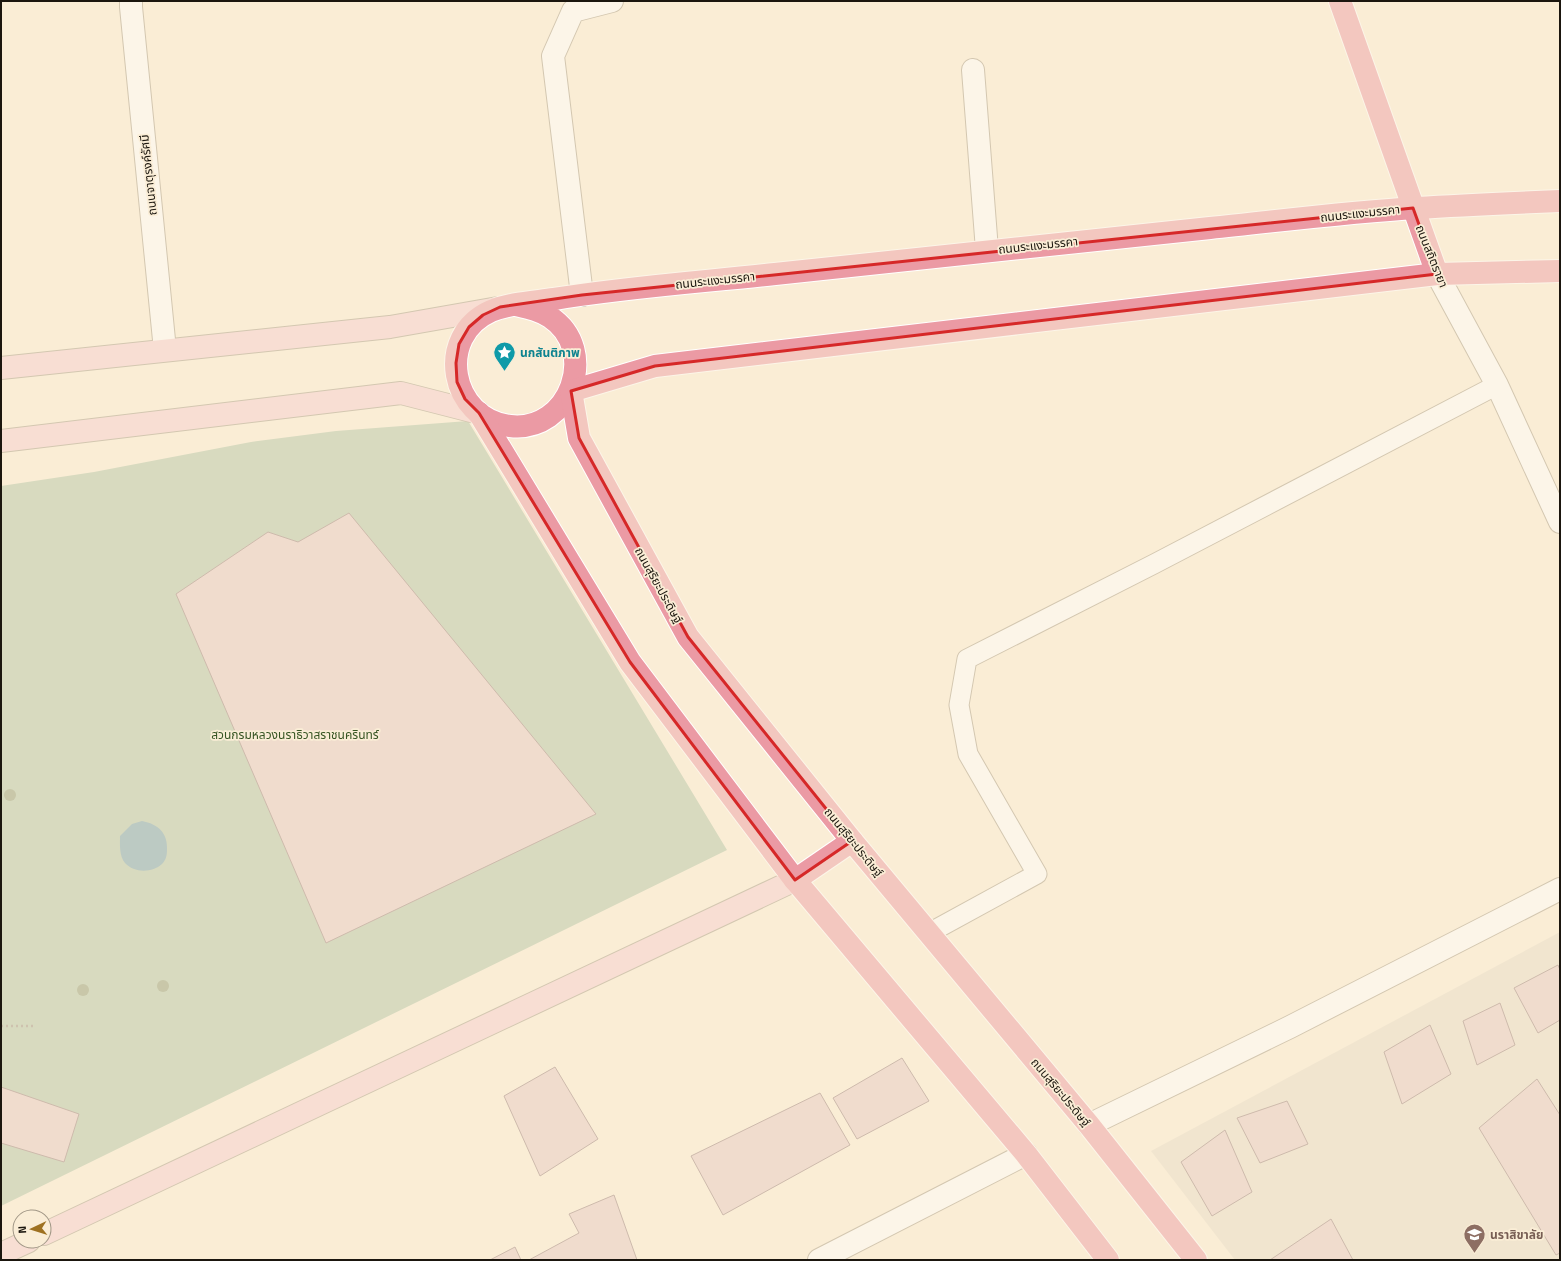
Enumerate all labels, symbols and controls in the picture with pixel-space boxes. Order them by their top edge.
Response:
street label: ถนนจาตุรงค์รัศมี [134,134,162,216]
street label: ถนนระแงะมรรคา [1319,199,1401,227]
street label: ถนนสถิตรายา [1411,222,1453,290]
street label: ถนนระแงะมรรคา [997,231,1079,259]
street label: ถนนระแงะมรรคา [674,266,756,294]
place icon: นกสันติภาพ [492,339,518,372]
place label: นกสันติภาพ [520,343,580,362]
street label: ถนนสุริยะประดิษฐ์ [630,543,688,627]
park label: สวนกรมหลวงนราธิวาสราชนครินทร์ [211,725,379,744]
street label: ถนนสุริยะประดิษฐ์ [820,803,888,881]
street label: ถนนสุริยะประดิษฐ์ [1027,1053,1096,1131]
north arrow [12,1209,52,1249]
school or university icon: นราสิขาลัย [1462,1221,1488,1254]
text: N [14,1225,30,1234]
place label: นราสิขาลัย [1490,1225,1543,1244]

